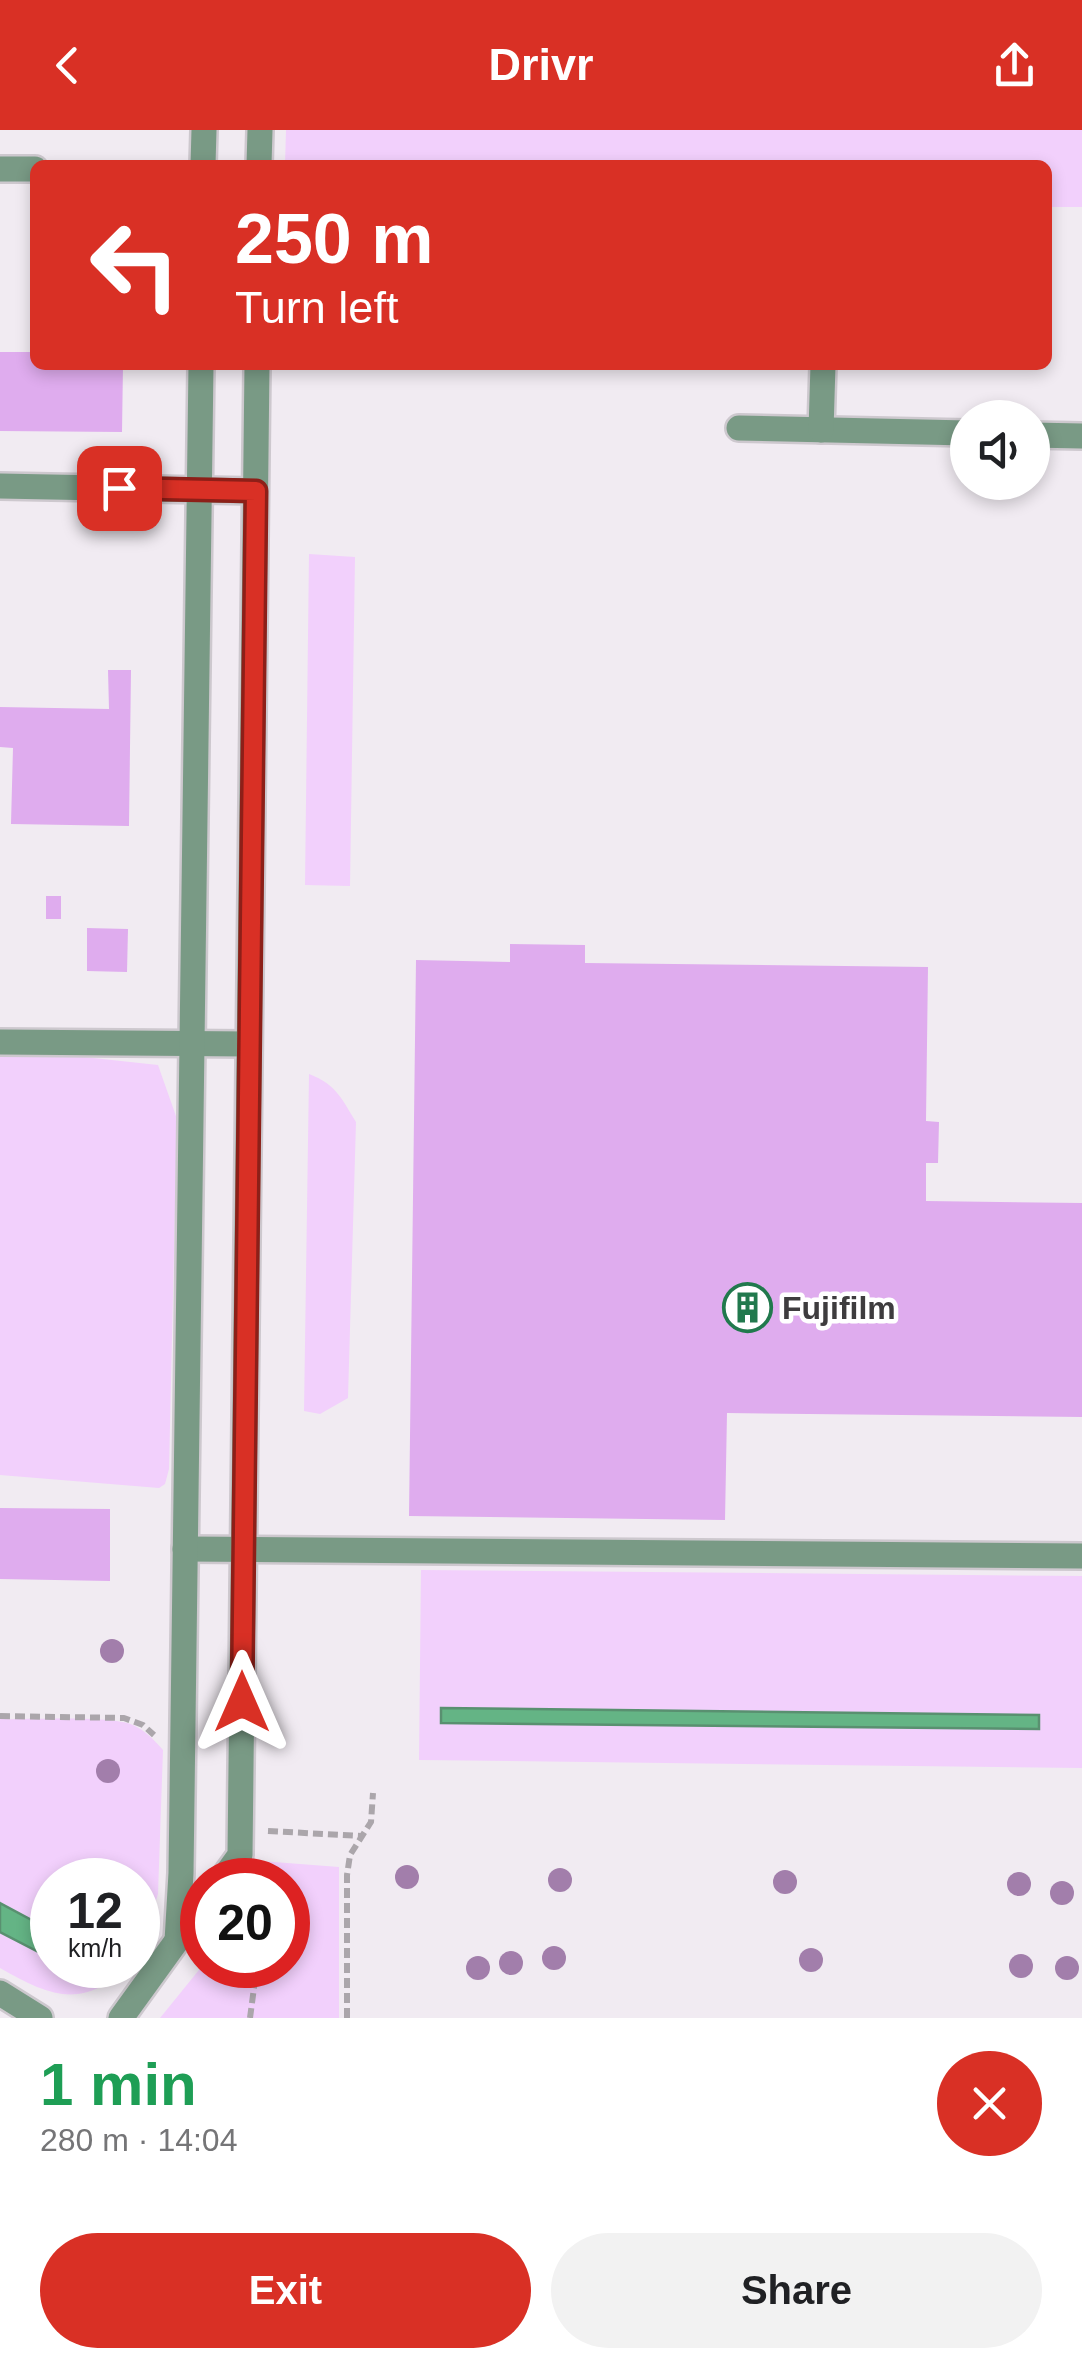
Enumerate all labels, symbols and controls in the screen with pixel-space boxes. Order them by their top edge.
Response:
icon: back [40,38,95,93]
icon: share [987,38,1042,93]
text: Drivr [488,39,594,90]
icon: left [70,200,200,330]
text: 250 m [235,200,433,278]
text: Turn left [235,282,398,333]
map controls [950,400,1050,500]
button: sound [950,400,1050,500]
pin [77,446,162,531]
icon: arrive [92,461,147,516]
building icon: Fujifilm [721,1282,773,1334]
place label: Fujifilm [782,1290,896,1326]
position arrow [190,1650,294,1754]
speed limit sign: 20 [180,1858,310,1988]
text: 12 [67,1883,123,1939]
text: km/h [68,1934,122,1962]
text: 1 min [40,2051,197,2118]
button: close [937,2051,1042,2156]
text: 280 m · 14:04 [40,2122,237,2158]
button: Exit [40,2233,531,2348]
button: Share [551,2233,1042,2348]

